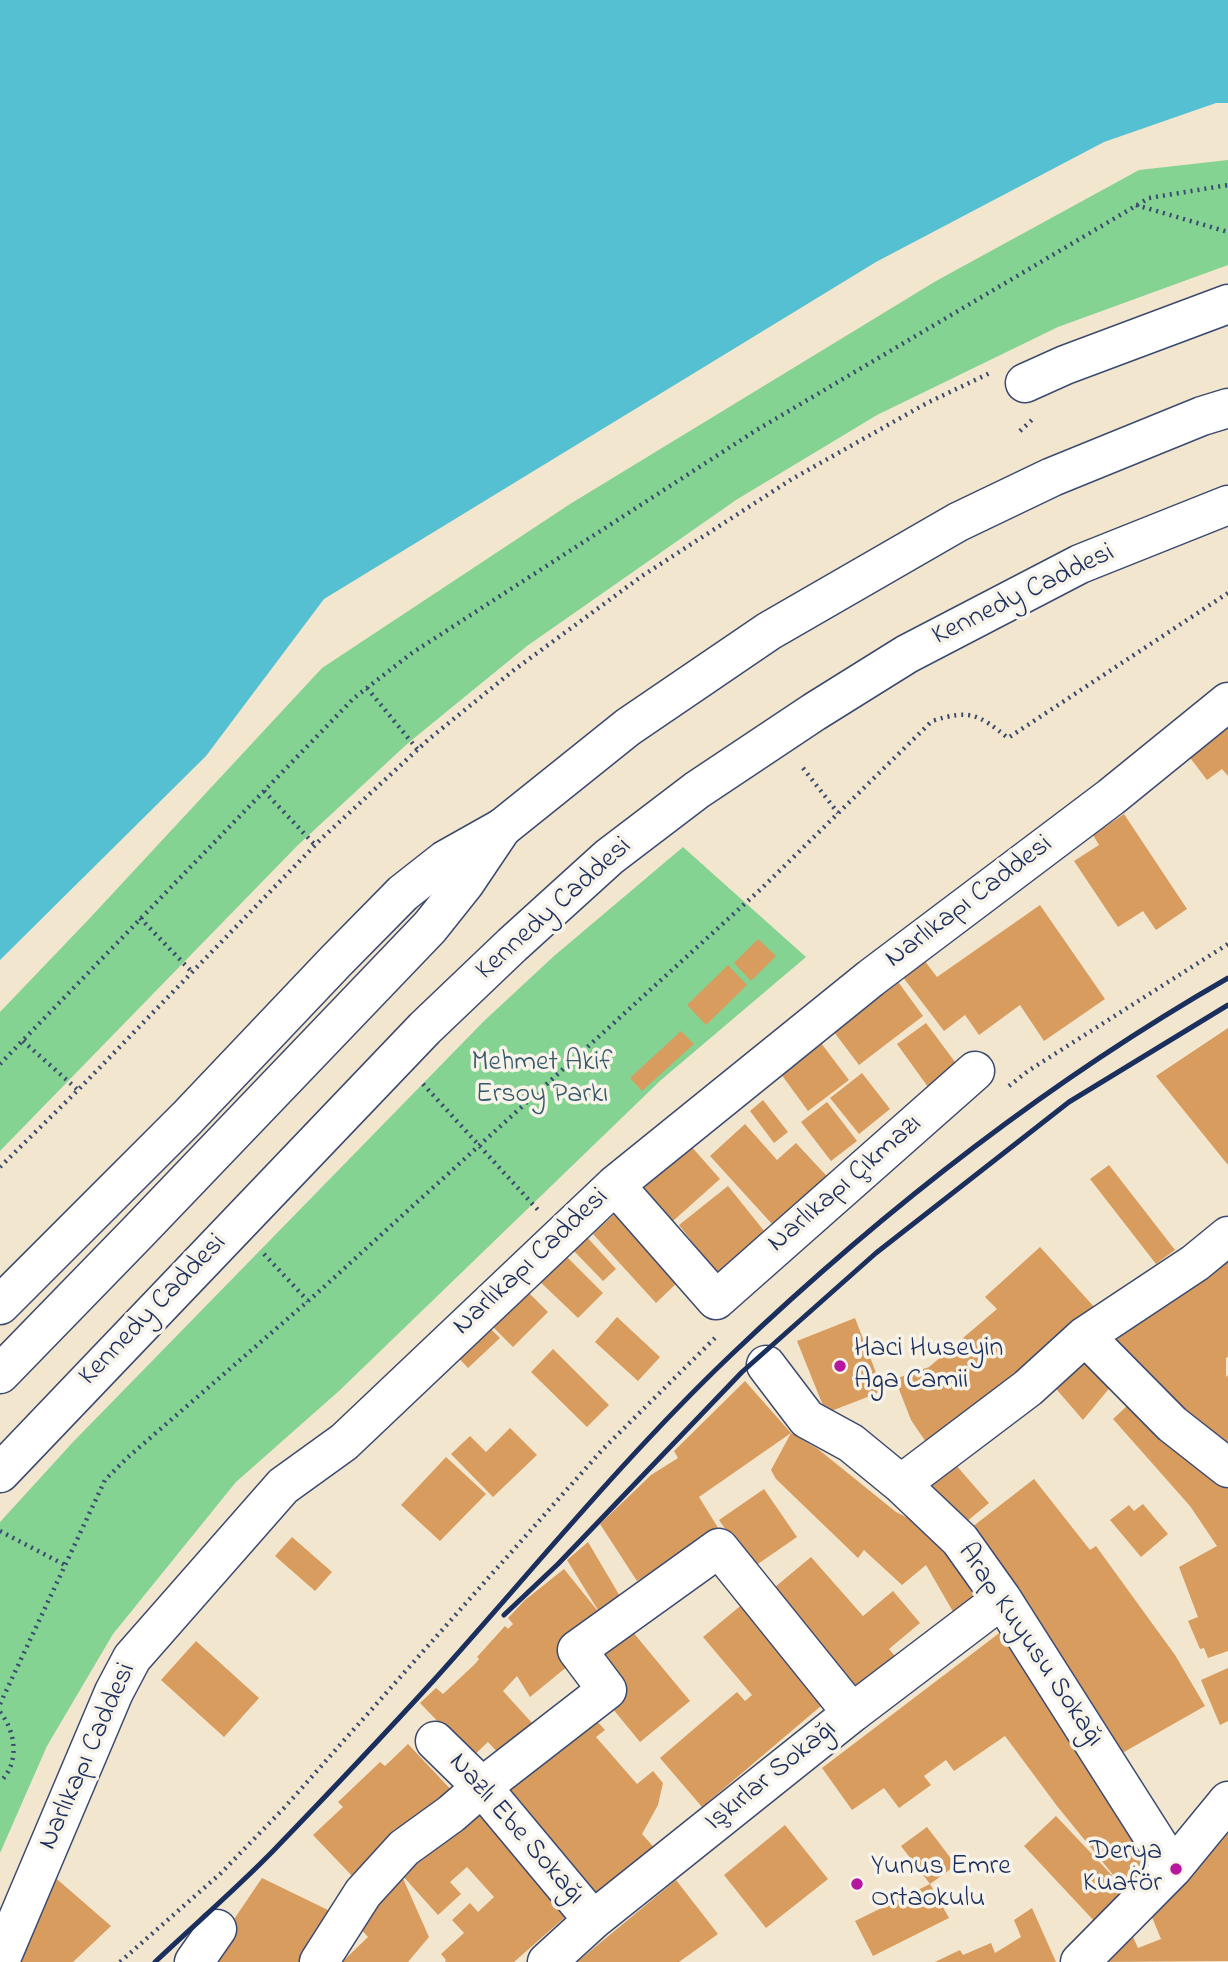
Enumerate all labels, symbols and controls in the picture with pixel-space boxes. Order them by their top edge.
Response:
street label: Kennedy Caddesi [927,537,1121,655]
street label: Narlıkapı Caddesi [880,829,1060,977]
street label: Kennedy Caddesi [470,831,640,989]
park label: Mehmet Akif Ersoy Parkı [471,1047,613,1113]
street label: Narlıkapı Çıkmazı [762,1109,930,1261]
street label: Narlıkapı Caddesi [447,1182,617,1344]
street label: Kennedy Caddesi [73,1228,235,1394]
place label: Haci Huseyin Aga Camii [854,1333,1003,1399]
marker: Haci Huseyin Aga Camii [832,1358,848,1374]
street label: Arap Kuyusu Sokağı [948,1538,1110,1754]
street label: Narlıkapı Caddesi [33,1658,145,1856]
street label: Işkırlar Sokağı [700,1714,844,1840]
street label: Nazlı Ebe Sokağı [440,1747,590,1913]
place label: Derya Kuaför [1083,1836,1162,1902]
place label: Yunus Emre Ortaokulu [871,1851,1011,1917]
marker: Derya Kuaför [1168,1861,1184,1877]
marker: Yunus Emre Ortaokulu [849,1876,865,1892]

